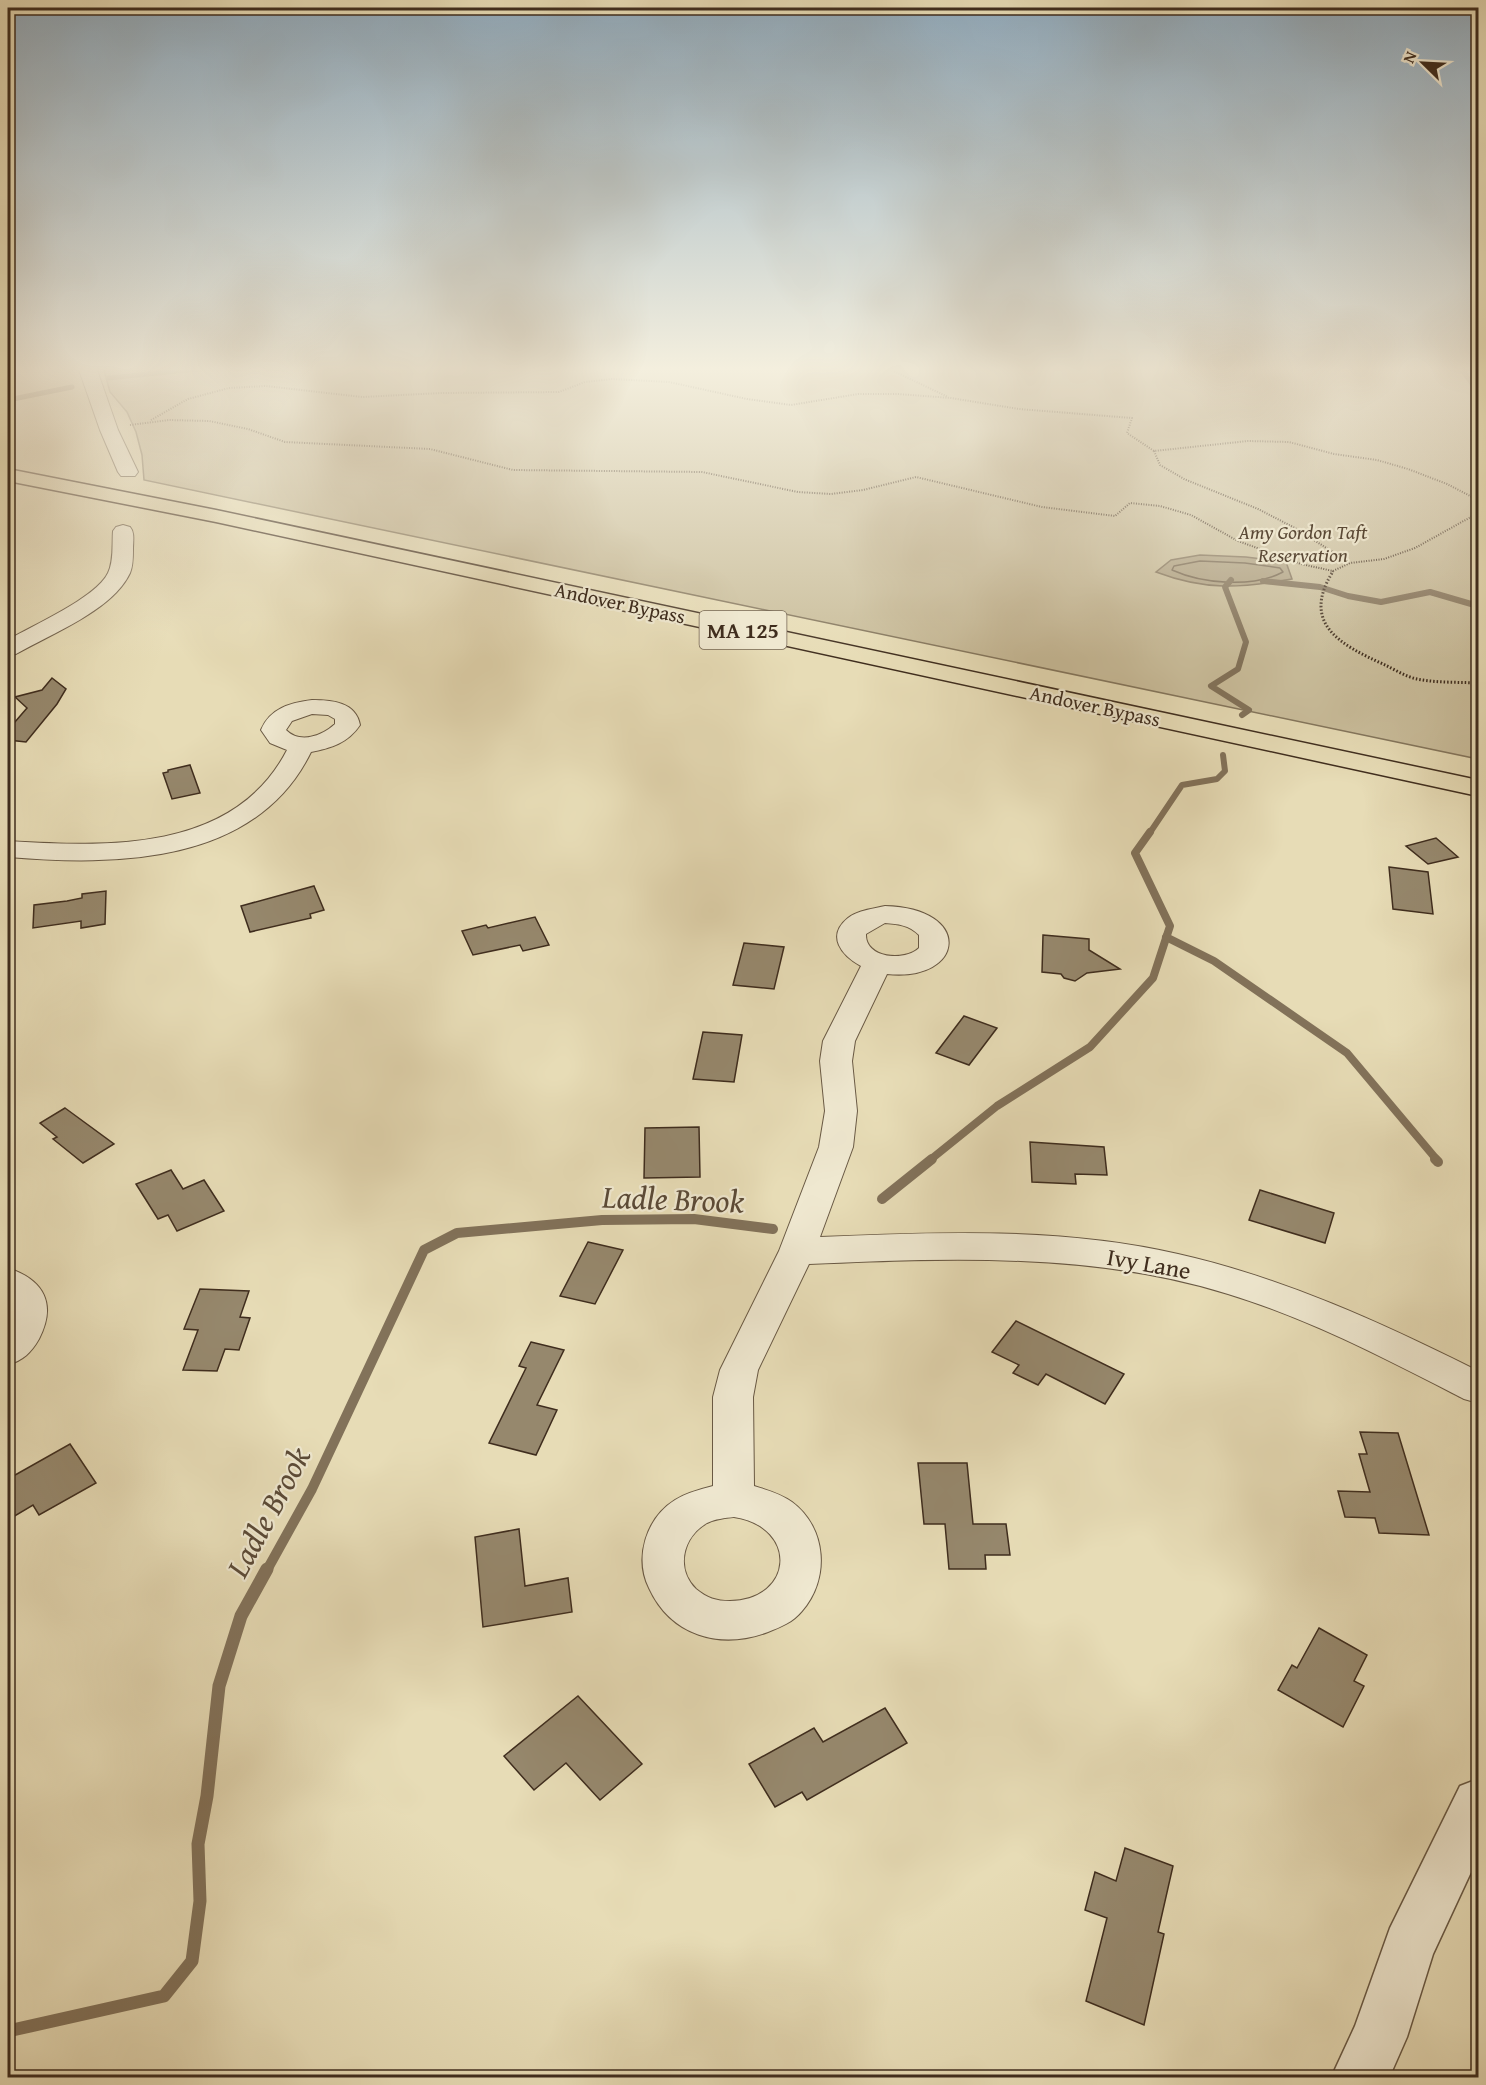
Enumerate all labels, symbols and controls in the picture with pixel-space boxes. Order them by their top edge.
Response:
north arrow [1393,33,1453,93]
text: N [1396,47,1423,67]
park label: Amy Gordon Taft Reservation [1238,517,1368,569]
street label: Andover Bypass [552,575,688,631]
road number: MA 125 [700,611,786,649]
street label: Andover Bypass [1027,678,1163,734]
water label: Ladle Brook [600,1173,745,1224]
street label: Ivy Lane [1105,1239,1194,1288]
water label: Ladle Brook [213,1438,322,1586]

